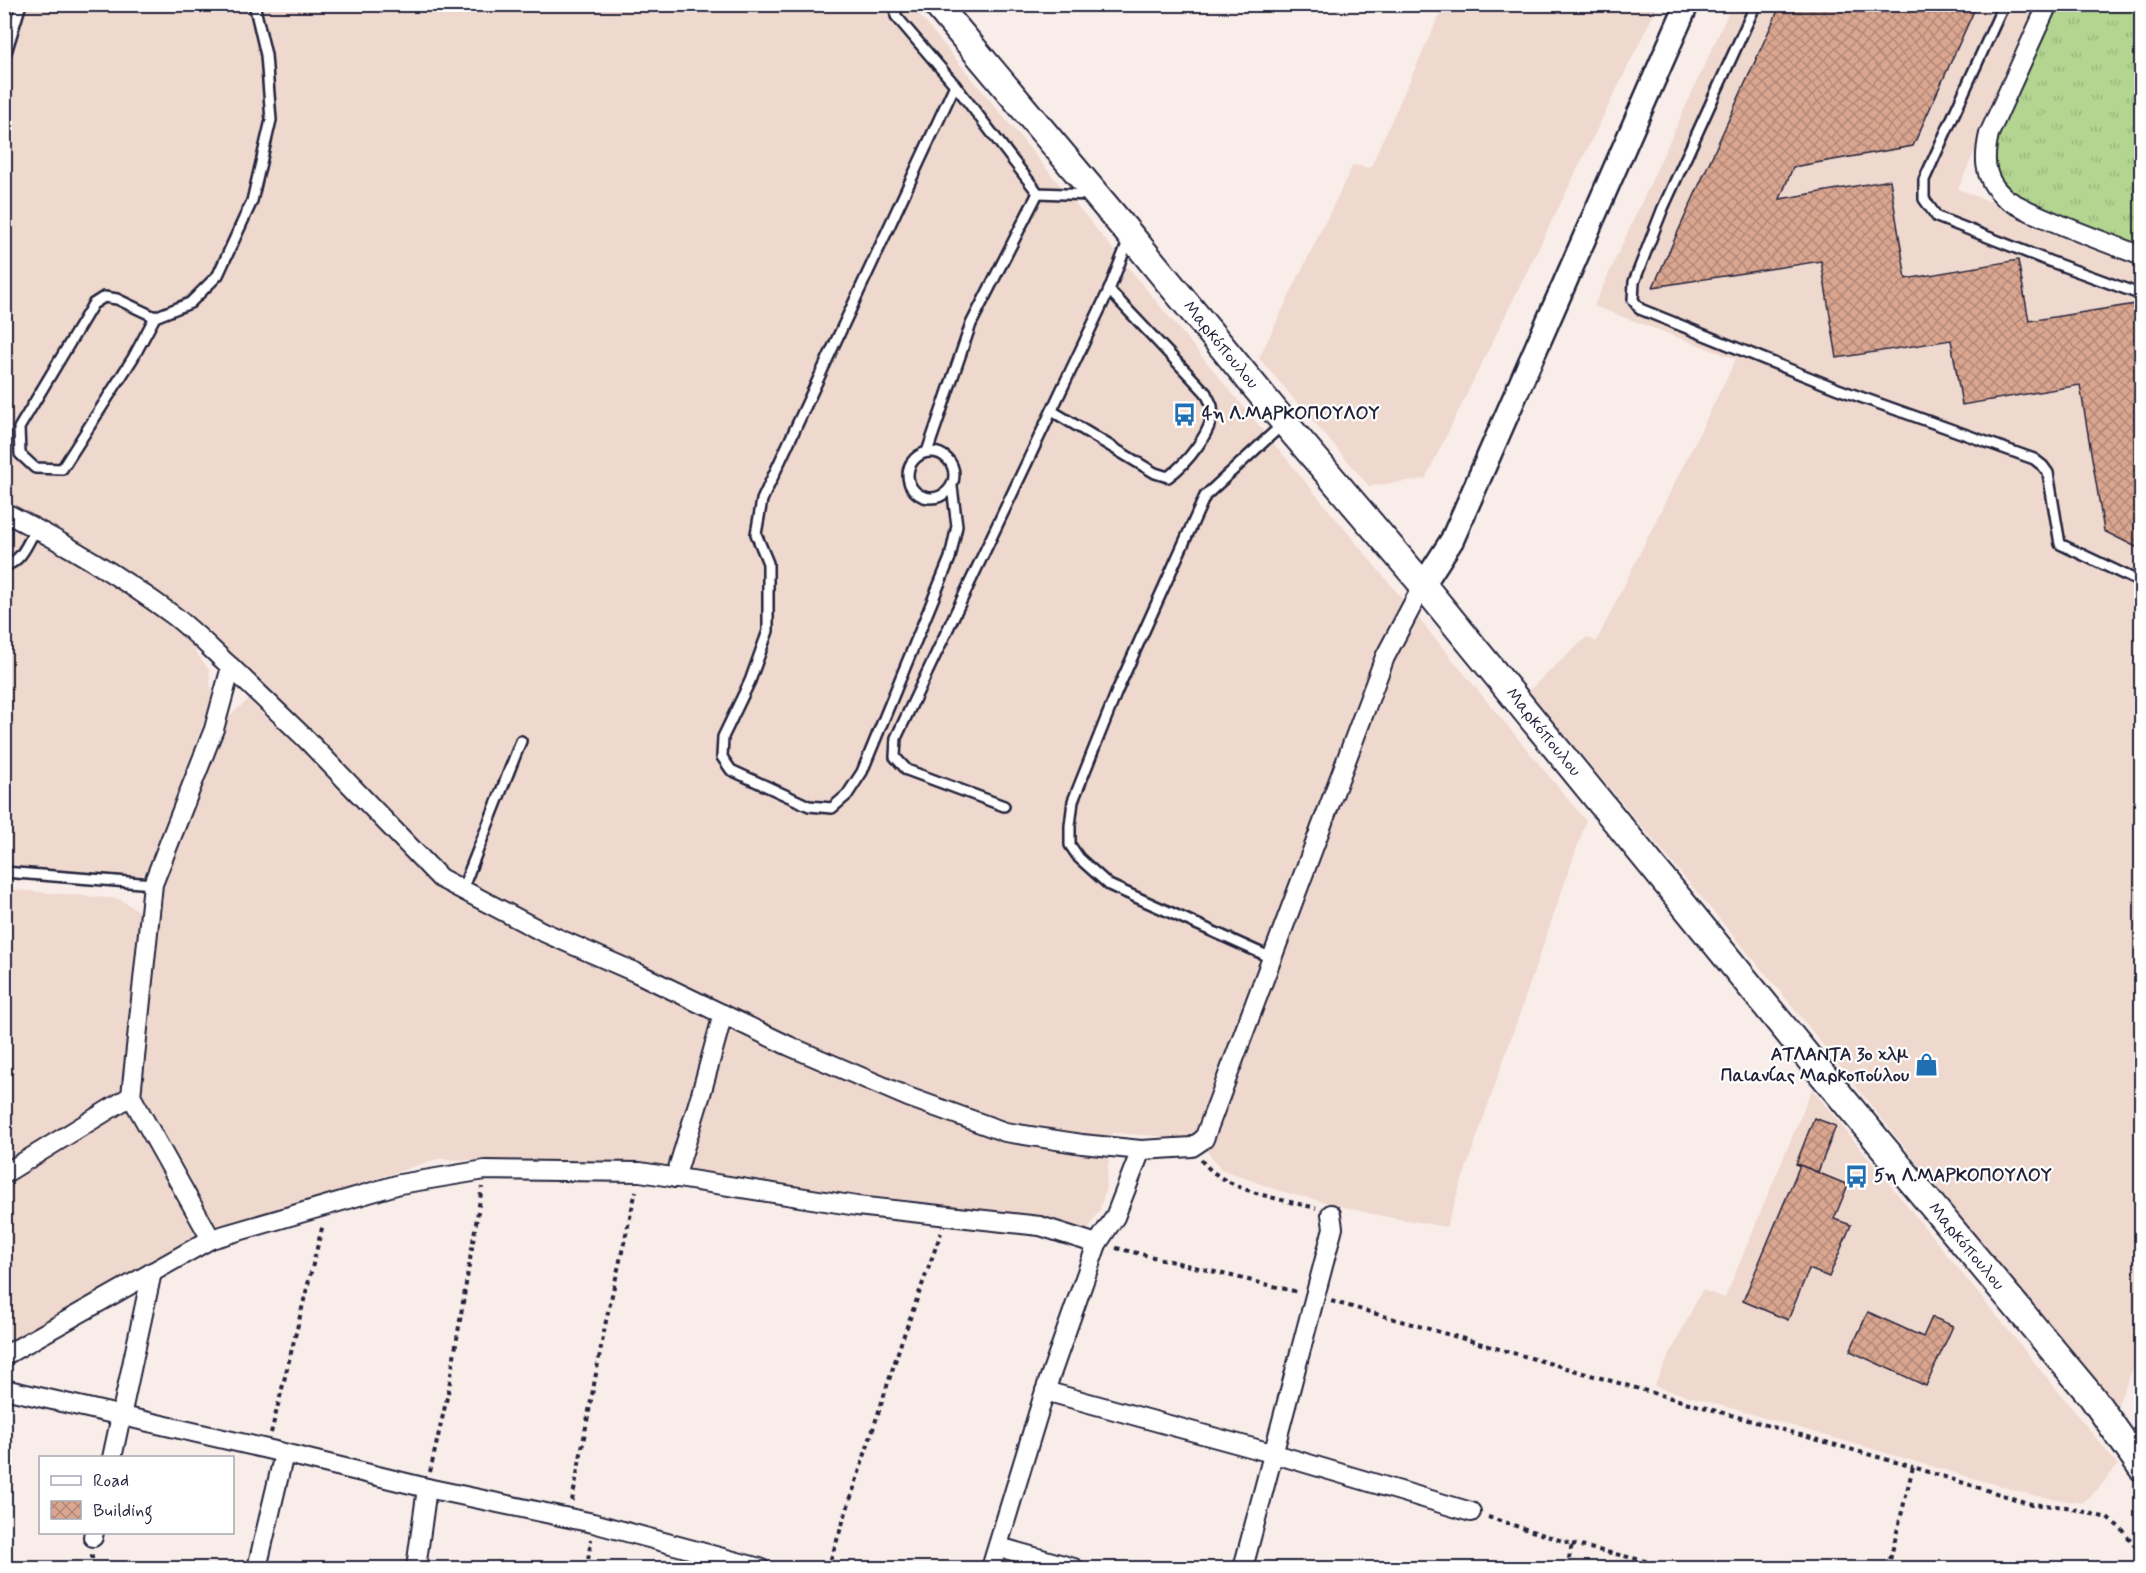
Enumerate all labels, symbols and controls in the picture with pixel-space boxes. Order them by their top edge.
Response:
street label: Μαρκόπουλου [1177,295,1264,394]
bus stop icon: 4η Λ.ΜΑΡΚΟΠΟΥΛΟΥ [1171,401,1197,427]
place label: 4η Λ.ΜΑΡΚΟΠΟΥΛΟΥ [1202,402,1380,426]
street label: Μαρκόπουλου [1499,683,1587,782]
place label: ΑΤΛΑΝΤΑ 3ο χλμ Παιανίας Μαρκοπούλου [1721,1043,1909,1088]
shop icon: ΑΤΛΑΝΤΑ 3ο χλμ Παιανίας Μαρκοπούλου [1914,1052,1940,1078]
bus stop icon: 5η Λ.ΜΑΡΚΟΠΟΥΛΟΥ [1843,1163,1869,1189]
place label: 5η Λ.ΜΑΡΚΟΠΟΥΛΟΥ [1874,1164,2052,1188]
street label: Μαρκόπουλου [1922,1197,2010,1296]
legend [39,1456,234,1534]
text: Road [93,1469,129,1493]
text: Building [93,1499,153,1525]

